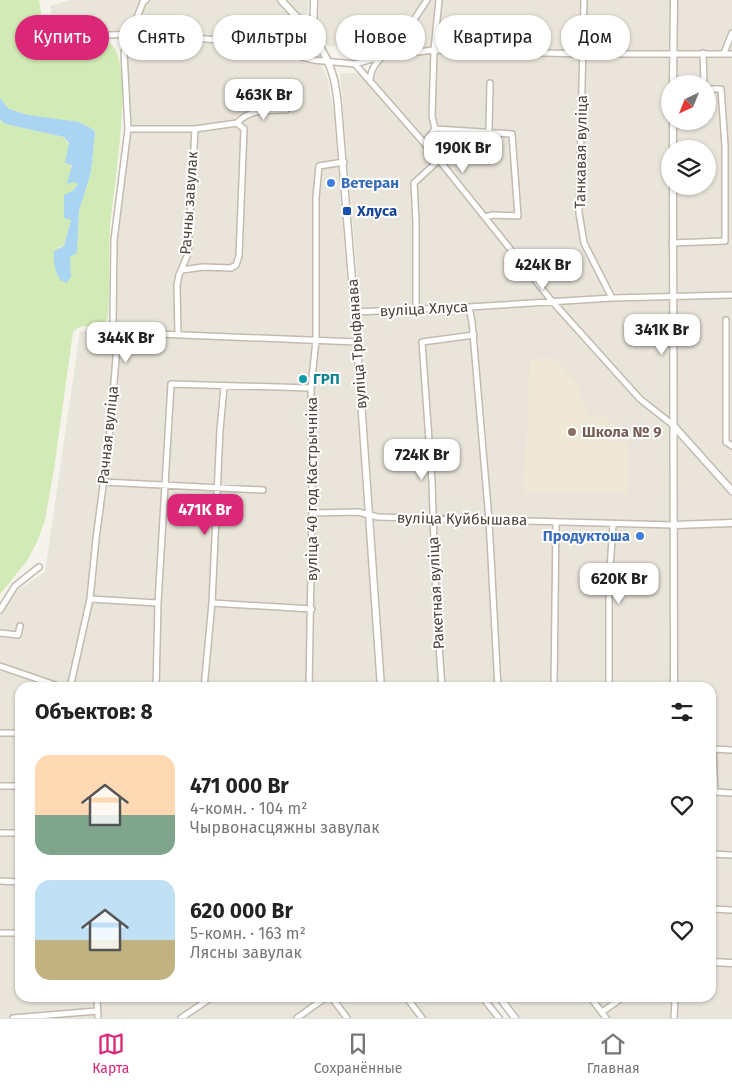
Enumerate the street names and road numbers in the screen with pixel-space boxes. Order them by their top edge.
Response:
street label: Танкавая вуліца [571,95,591,209]
street label: Рачны завулак [176,150,202,255]
street label: вуліца Трыфанава [343,278,371,410]
street label: вуліца Хлуса [379,298,469,320]
street label: Рачная вуліца [94,385,122,485]
street label: вуліца 40 год Кастрычніка [303,397,321,581]
street label: вуліца Куйбышава [397,509,527,529]
street label: Ракетная вуліца [424,536,448,650]

